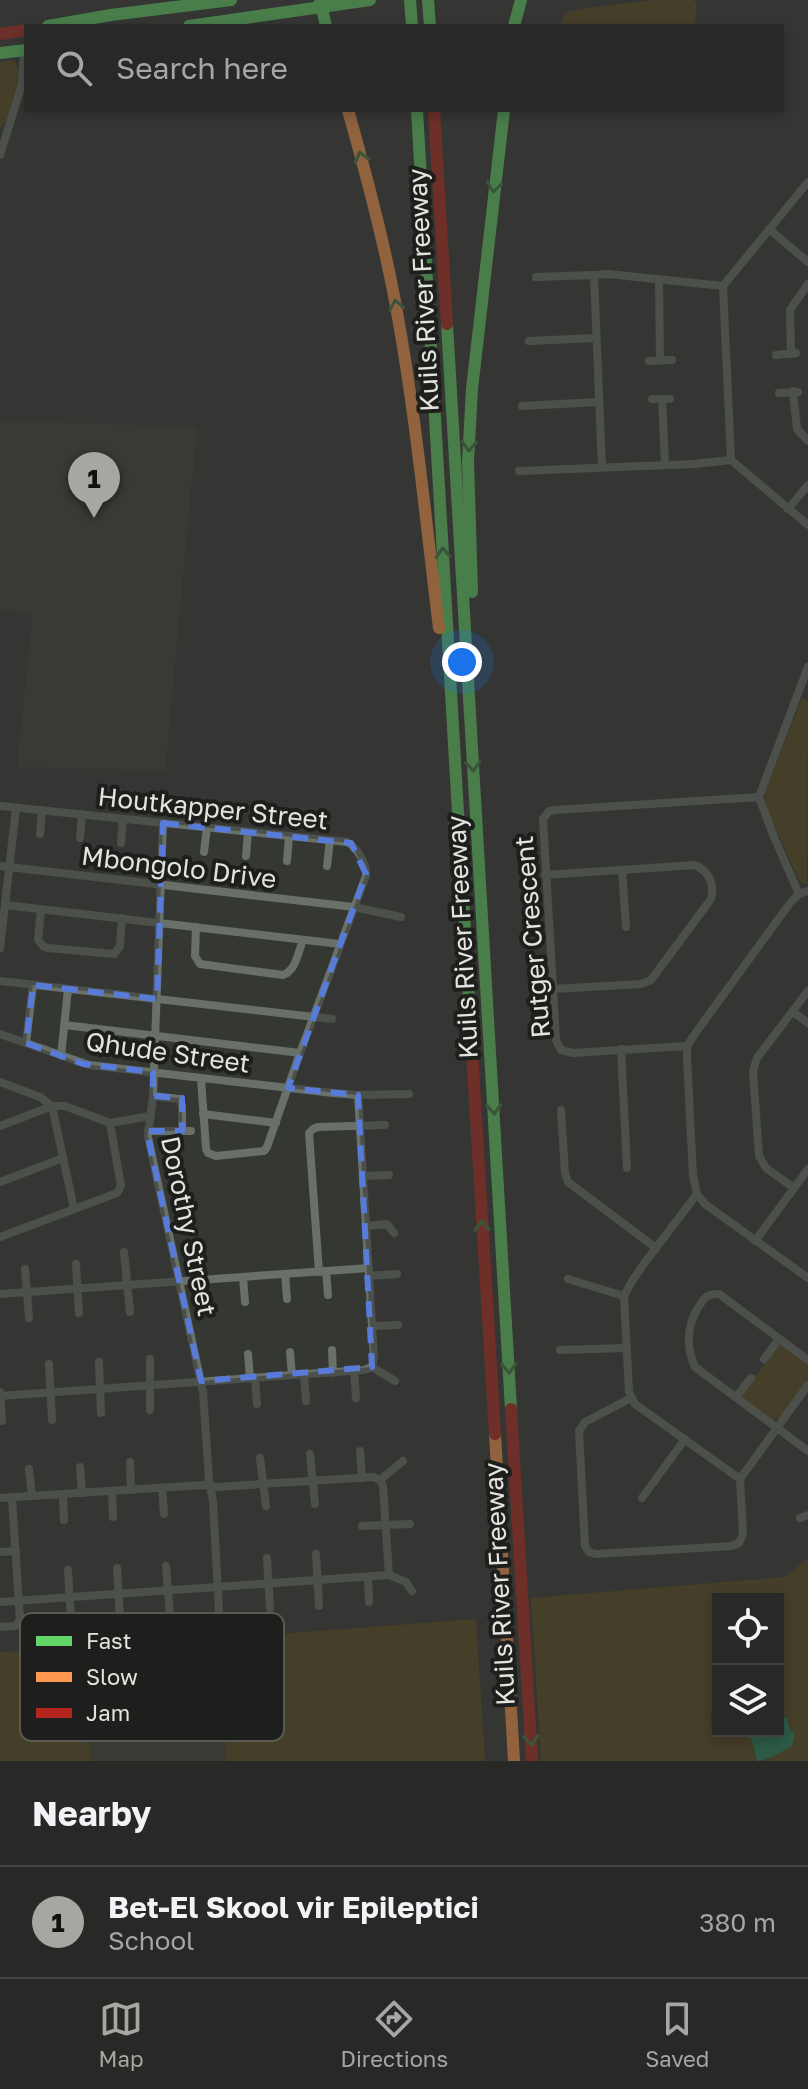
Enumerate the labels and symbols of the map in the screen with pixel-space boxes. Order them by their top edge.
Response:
one-way arrow [354,151,370,165]
street label: Kuils River Freeway [401,167,445,412]
one-way arrow [486,181,503,194]
one-way arrow [388,298,405,312]
one-way arrow [460,440,477,453]
pin: 1 [68,452,120,518]
one-way arrow [435,546,452,559]
your location [442,642,482,682]
one-way arrow [465,760,482,773]
street label: Houtkapper Street [96,780,330,836]
street label: Kuils River Freeway [440,814,484,1059]
street label: Rutger Crescent [508,835,556,1039]
street label: Mbongolo Drive [80,840,278,894]
street label: Qhude Street [84,1025,252,1079]
one-way arrow [485,1103,502,1116]
street label: Dorothy Street [155,1133,223,1319]
one-way arrow [474,1219,491,1232]
one-way arrow [500,1362,517,1375]
street label: Kuils River Freeway [477,1461,521,1706]
legend [20,1613,284,1741]
text: Fast [86,1627,132,1654]
text: Slow [86,1663,138,1690]
text: Jam [86,1699,130,1726]
one-way arrow [522,1734,539,1747]

